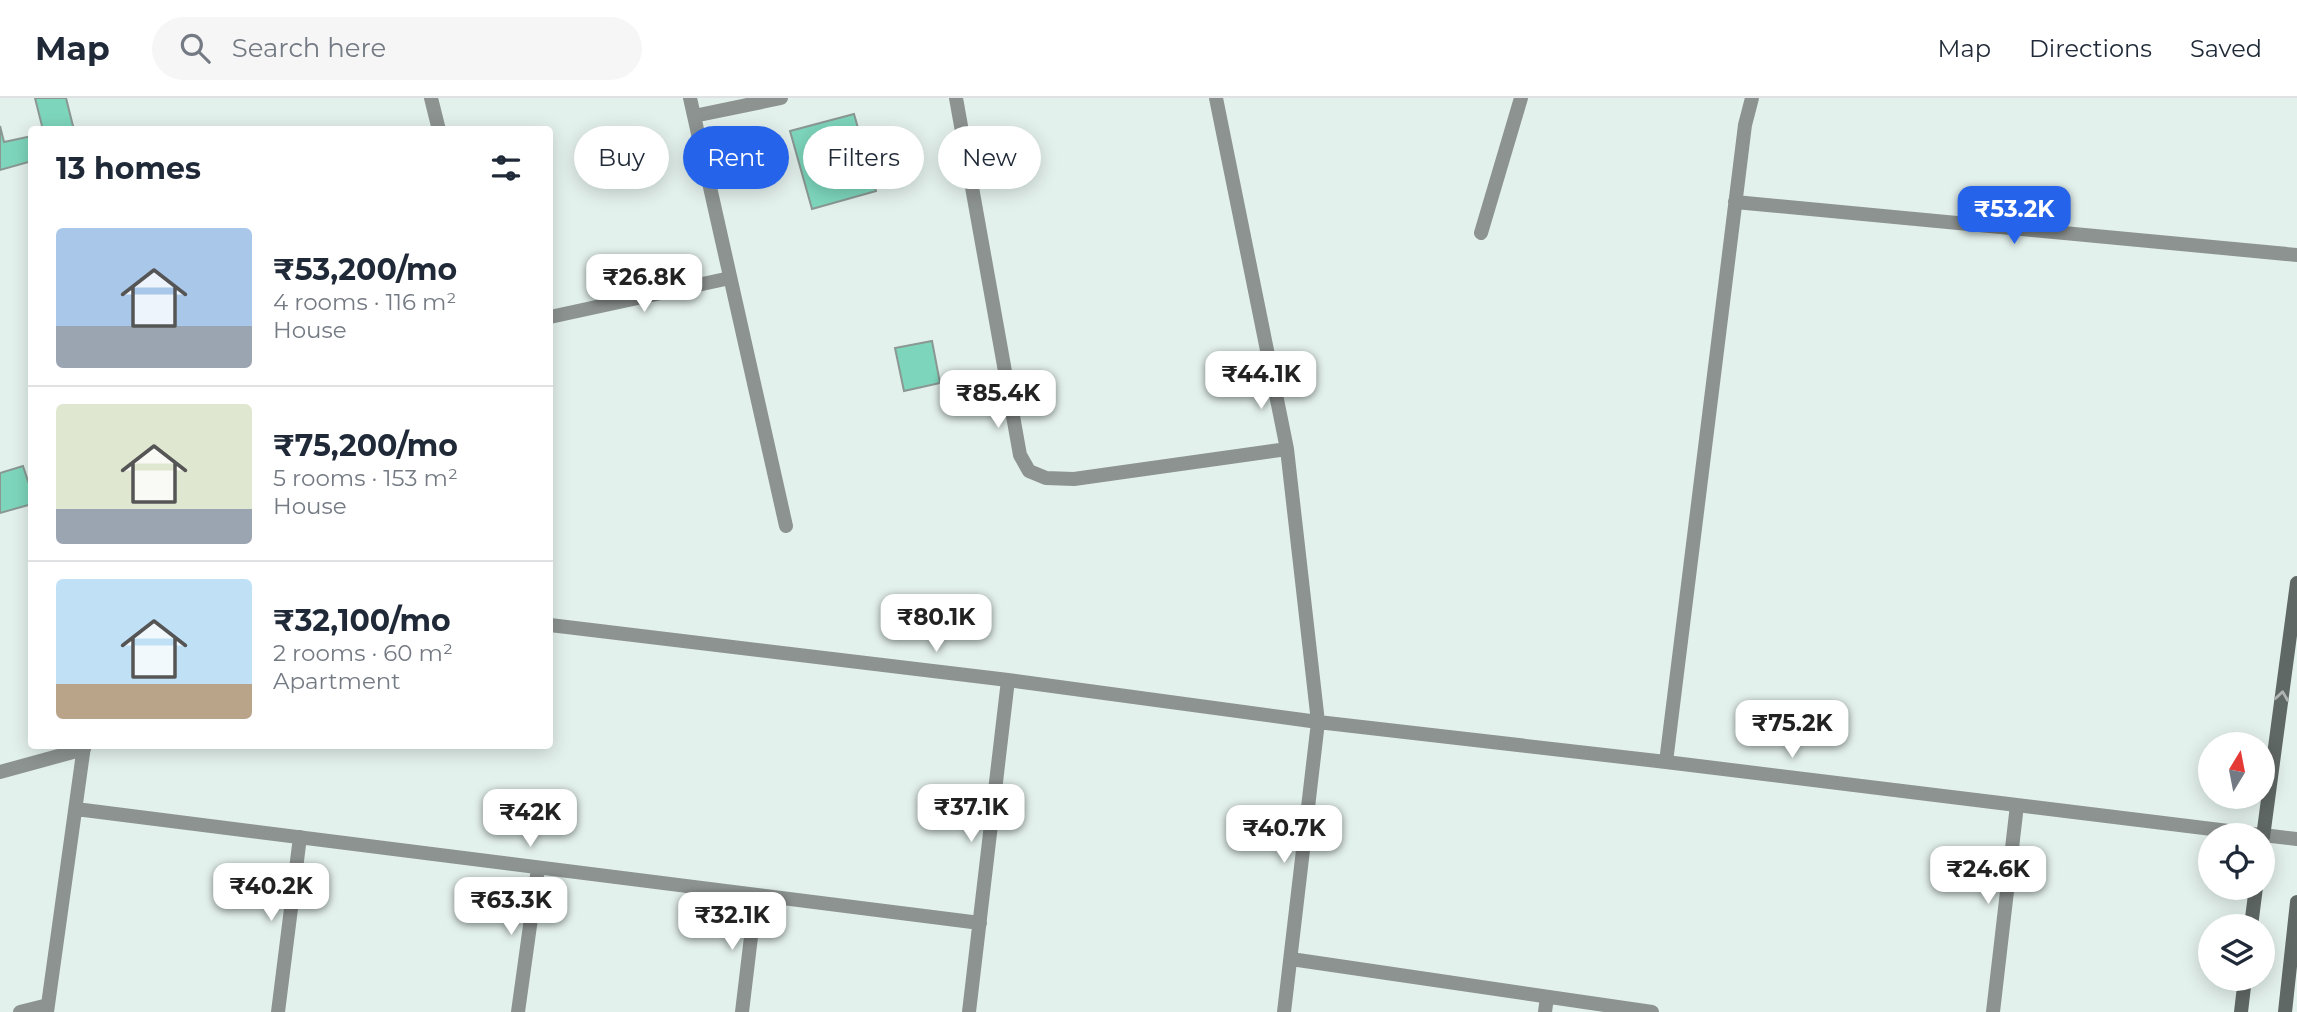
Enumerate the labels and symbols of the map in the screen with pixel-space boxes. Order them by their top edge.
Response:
pin: ₹53.2K [1957,186,2071,246]
pin: ₹26.8K [587,254,701,314]
pin: ₹44.1K [1204,352,1318,411]
pin: ₹85.4K [941,370,1055,430]
pin: ₹80.1K [879,594,993,654]
one-way arrow [2274,691,2289,702]
pin: ₹75.2K [1735,700,1849,760]
north arrow [2198,732,2275,808]
pin: ₹37.1K [914,784,1028,844]
pin: ₹42K [489,790,571,849]
pin: ₹40.7K [1227,806,1341,865]
pin: ₹24.6K [1931,846,2045,906]
pin: ₹40.2K [214,864,328,923]
pin: ₹63.3K [454,878,568,937]
pin: ₹32.1K [675,892,789,952]

